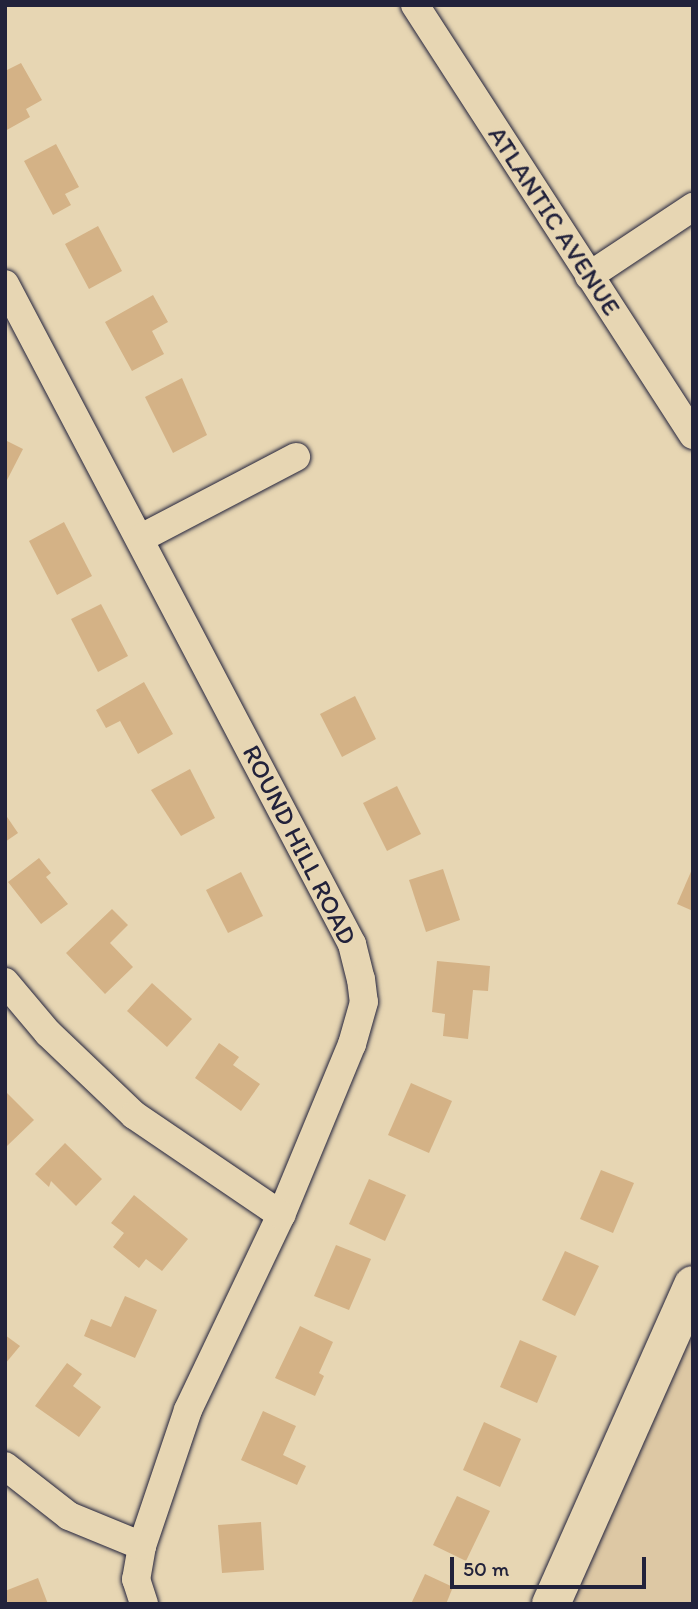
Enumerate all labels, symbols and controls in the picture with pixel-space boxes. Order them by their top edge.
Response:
street label: ATLANTIC AVENUE [481,121,627,321]
street label: ROUND HILL ROAD [235,740,363,950]
scale bar [453,1542,649,1586]
text: 50 m [463,1556,509,1581]

